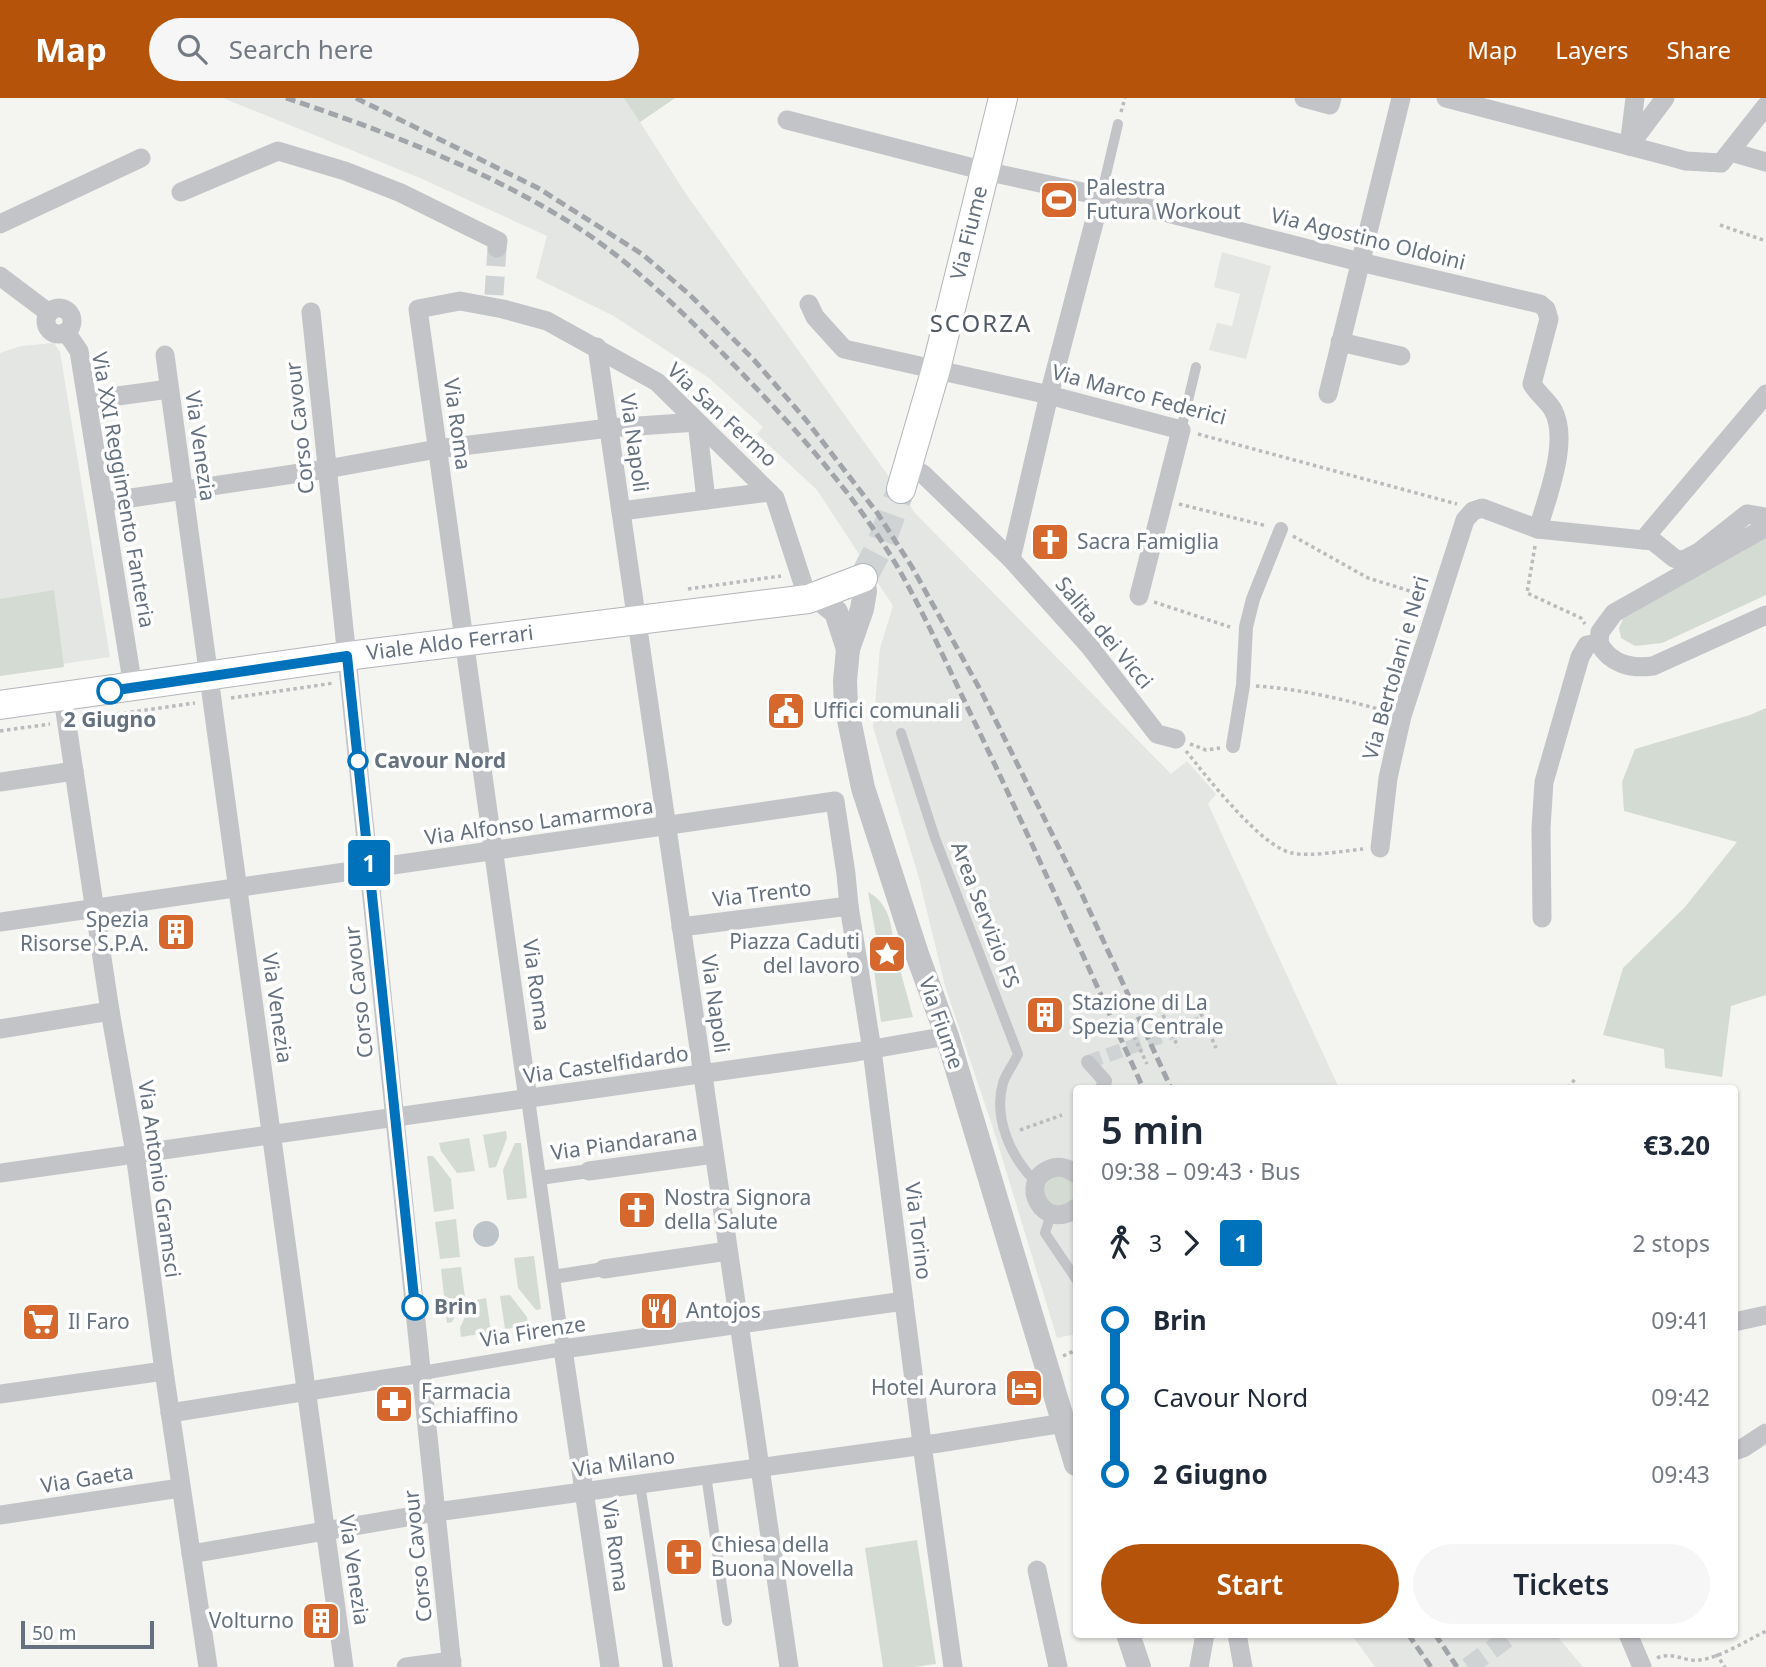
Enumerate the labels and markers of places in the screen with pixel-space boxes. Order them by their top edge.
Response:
place label: Palestra Futura Workout [1086,173,1241,225]
sports icon: Palestra Futura Workout [1038,179,1080,221]
church icon: Sacra Famiglia [1029,521,1071,563]
place label: Sacra Famiglia [1077,527,1219,555]
marker: 2 Giugno [97,678,123,704]
public building icon: Uffici comunali [765,690,807,732]
place label: Uffici comunali [813,696,960,724]
place label: 2 Giugno [64,705,156,733]
place label: Cavour Nord [374,746,506,774]
marker: Cavour Nord [348,751,368,771]
place label: Spezia Risorse S.P.A. [20,905,149,957]
building icon: Spezia Risorse S.P.A. [155,911,197,953]
place label: Piazza Caduti del lavoro [729,927,860,979]
place icon: Piazza Caduti del lavoro [866,933,908,975]
place label: Stazione di La Spezia Centrale [1072,988,1224,1040]
building icon: Stazione di La Spezia Centrale [1024,994,1066,1036]
place label: Nostra Signora della Salute [664,1183,811,1235]
church icon: Nostra Signora della Salute [616,1189,658,1231]
restaurant icon: Antojos [638,1290,680,1332]
place label: Brin [434,1292,477,1320]
marker: Brin [402,1294,428,1320]
place label: Antojos [686,1296,761,1324]
supermarket icon: Il Faro [20,1301,62,1343]
place label: Il Faro [68,1307,130,1335]
hotel icon: Hotel Aurora [1003,1367,1045,1409]
place label: Hotel Aurora [871,1373,997,1401]
place label: Farmacia Schiaffino [421,1377,518,1429]
pharmacy icon: Farmacia Schiaffino [373,1383,415,1425]
place label: Chiesa della Buona Novella [711,1530,854,1582]
church icon: Chiesa della Buona Novella [663,1536,705,1578]
building icon: Volturno [300,1600,342,1642]
place label: Volturno [209,1606,294,1634]

